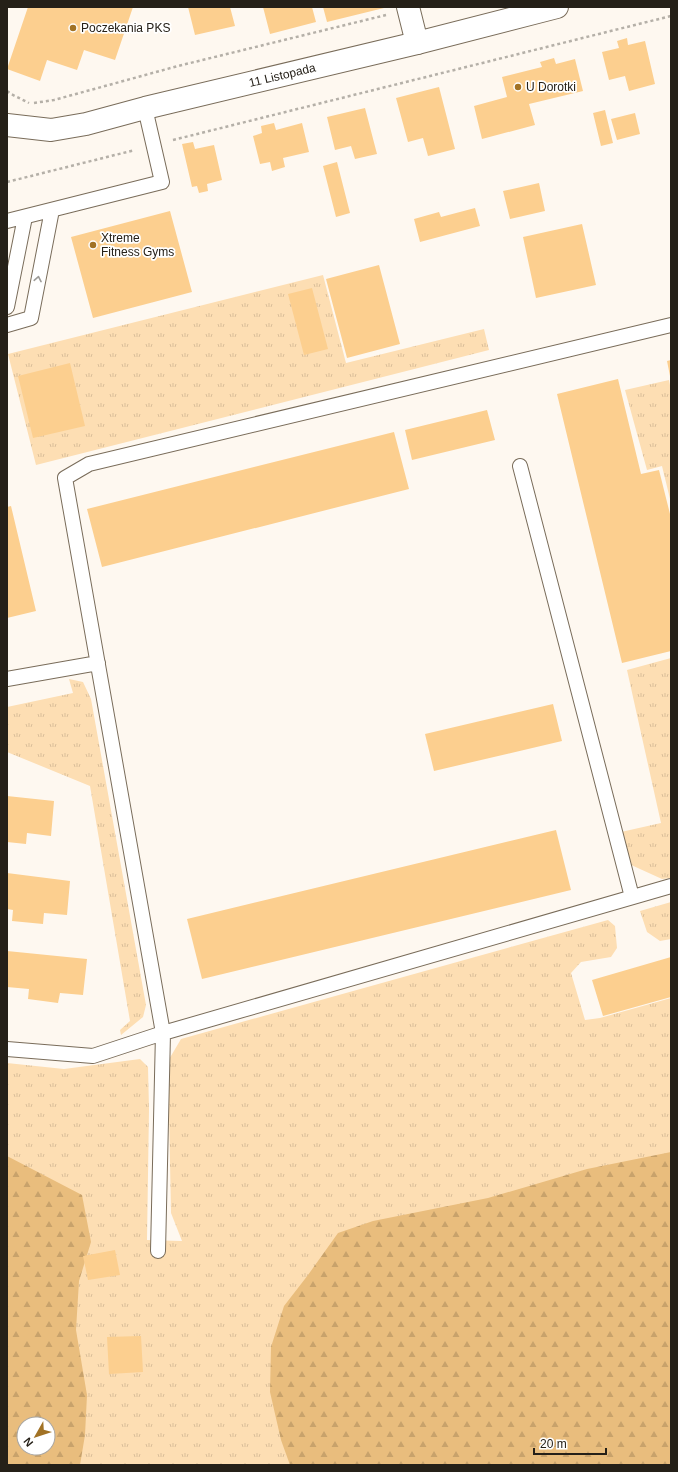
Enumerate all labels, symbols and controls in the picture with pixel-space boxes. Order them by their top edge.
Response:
place label: Poczekania PKS [81,21,170,35]
marker: Poczekania PKS [68,23,78,33]
street label: 11 Listopada [248,60,317,90]
place label: U Dorotki [526,80,576,94]
marker: U Dorotki [513,82,523,92]
place label: Xtreme Fitness Gyms [101,231,174,259]
marker: Xtreme Fitness Gyms [88,240,98,250]
one-way arrow [34,276,42,283]
north arrow [16,1416,56,1456]
scale bar [534,1430,606,1456]
text: N [21,1435,35,1449]
text: 20 m [540,1437,567,1451]

